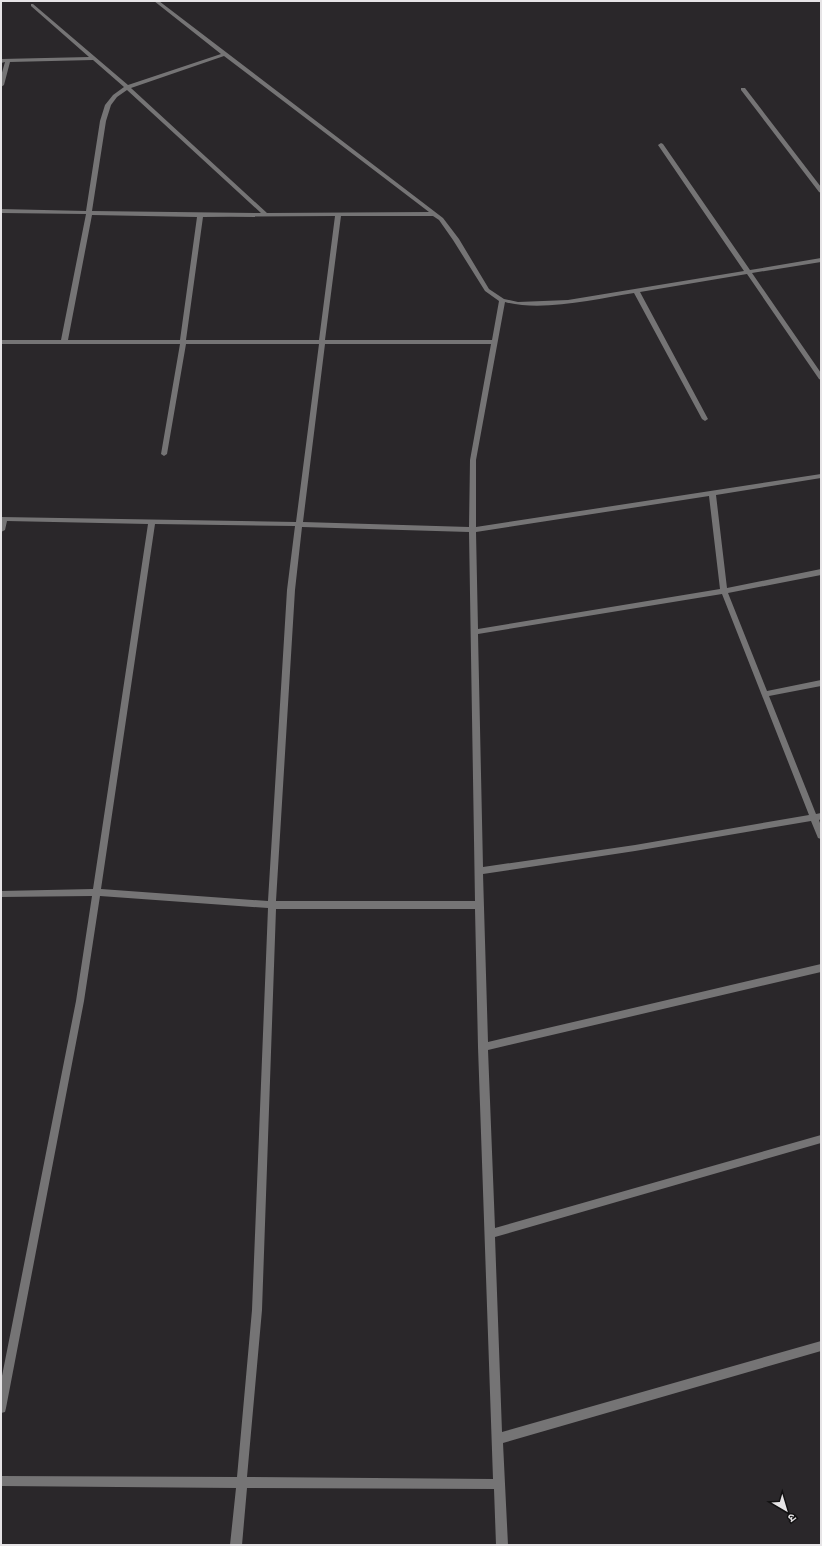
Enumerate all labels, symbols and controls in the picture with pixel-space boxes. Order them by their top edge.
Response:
north arrow [766,1490,806,1530]
text: उ [785,1510,799,1526]

